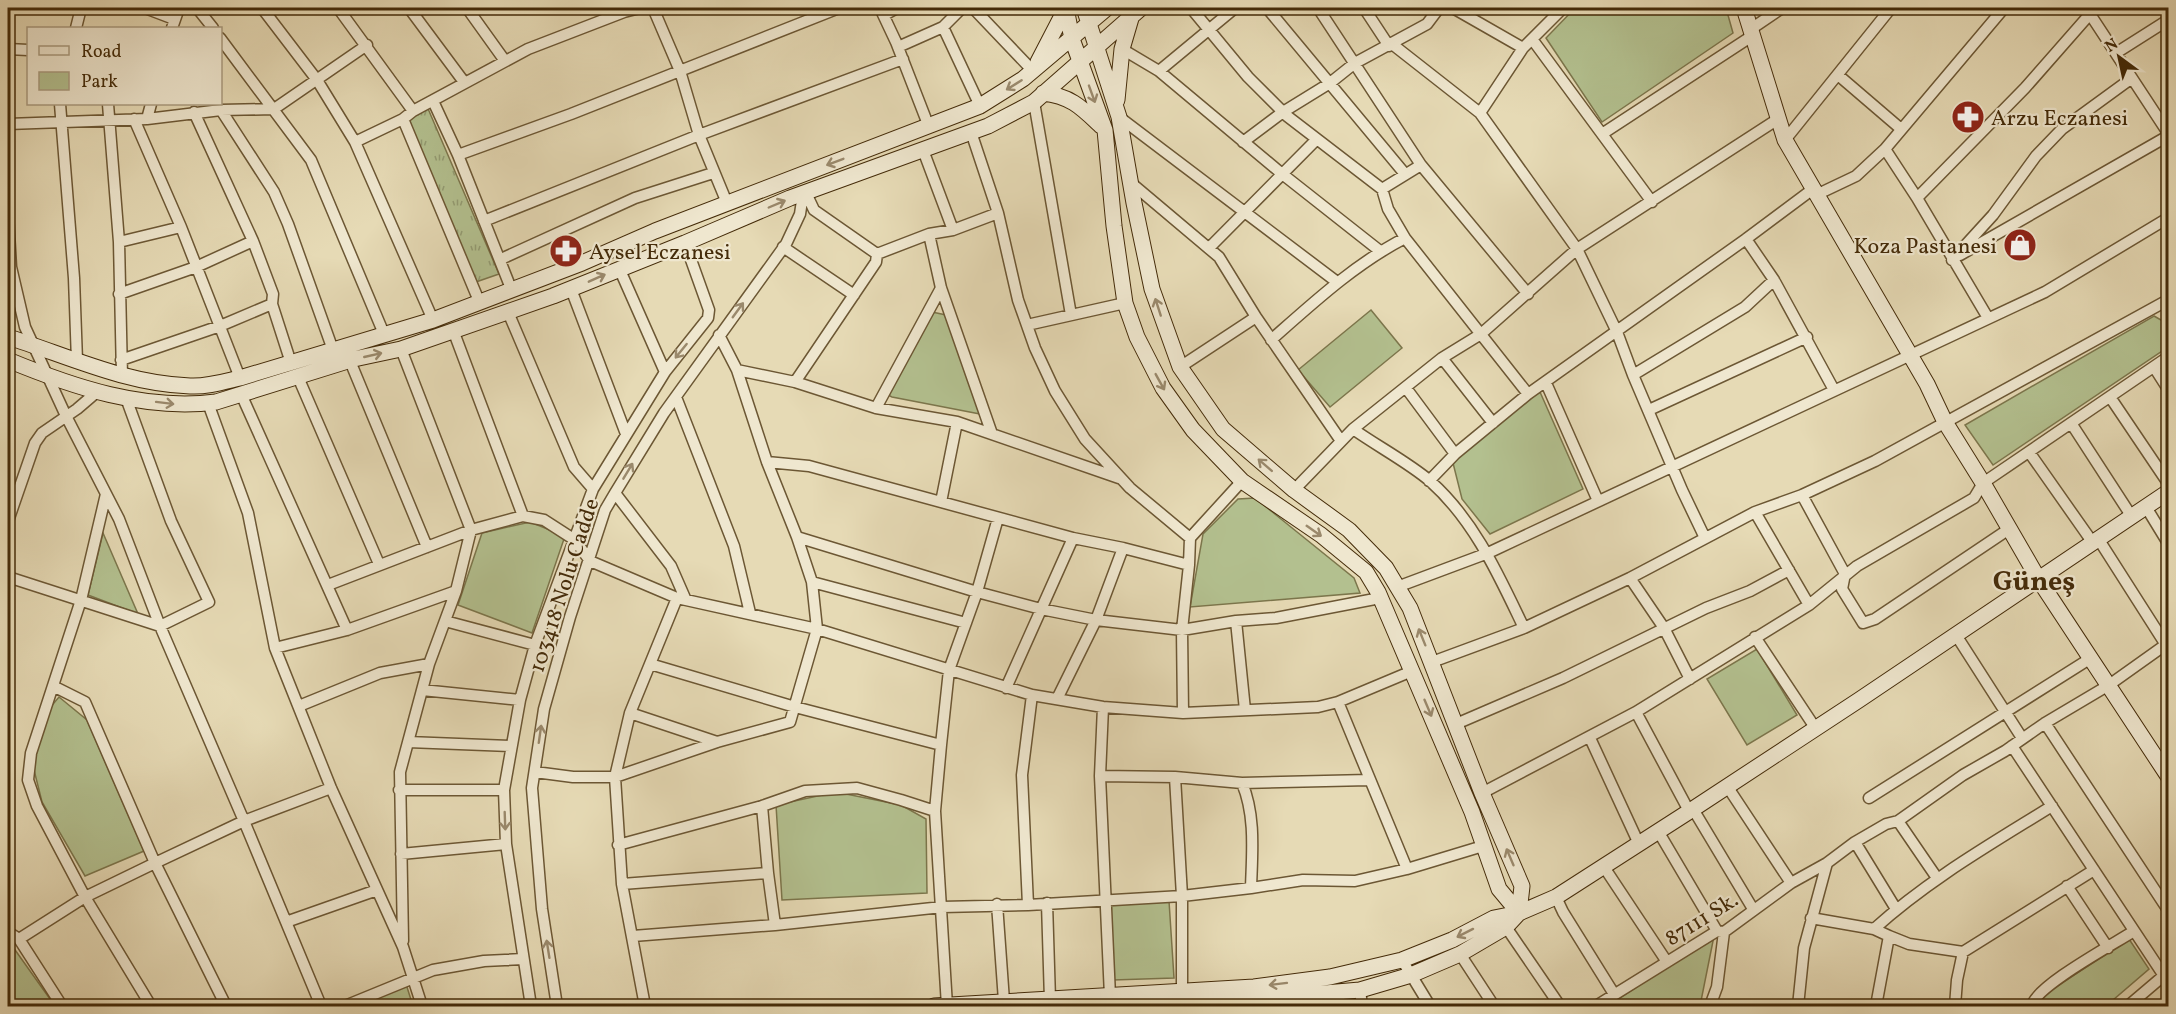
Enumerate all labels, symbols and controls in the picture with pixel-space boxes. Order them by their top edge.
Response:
legend [27,27,222,105]
north arrow [2089,27,2149,87]
text: N [2101,34,2123,58]
text: Road [81,40,122,65]
text: Park [81,70,118,95]
one-way arrow [1006,80,1023,92]
one-way arrow [1088,84,1099,102]
pharmacy icon: Arzu Eczanesi [1950,99,1986,135]
place label: Arzu Eczanesi [1991,104,2128,135]
one-way arrow [826,158,845,169]
one-way arrow [768,198,786,209]
shop icon: Koza Pastanesi [2002,227,2038,263]
place label: Koza Pastanesi [1853,232,1997,263]
pharmacy icon: Aysel Eczanesi [548,233,584,269]
place label: Aysel Eczanesi [589,238,731,269]
one-way arrow [588,271,606,282]
one-way arrow [1152,298,1163,317]
one-way arrow [732,302,744,318]
one-way arrow [674,343,688,358]
one-way arrow [363,349,383,360]
one-way arrow [1155,373,1166,391]
one-way arrow [154,398,174,409]
one-way arrow [1257,459,1273,472]
one-way arrow [623,463,635,480]
street label: 103418 Nolu Cadde [523,495,608,677]
one-way arrow [1305,525,1321,537]
district label: Güneş [1993,563,2075,602]
one-way arrow [1416,628,1427,647]
one-way arrow [1423,698,1434,716]
one-way arrow [535,725,546,744]
one-way arrow [499,811,511,831]
one-way arrow [1504,848,1515,867]
street label: 87111 Sk. [1660,885,1745,955]
one-way arrow [1456,928,1474,940]
one-way arrow [542,939,553,959]
one-way arrow [1268,979,1288,990]

